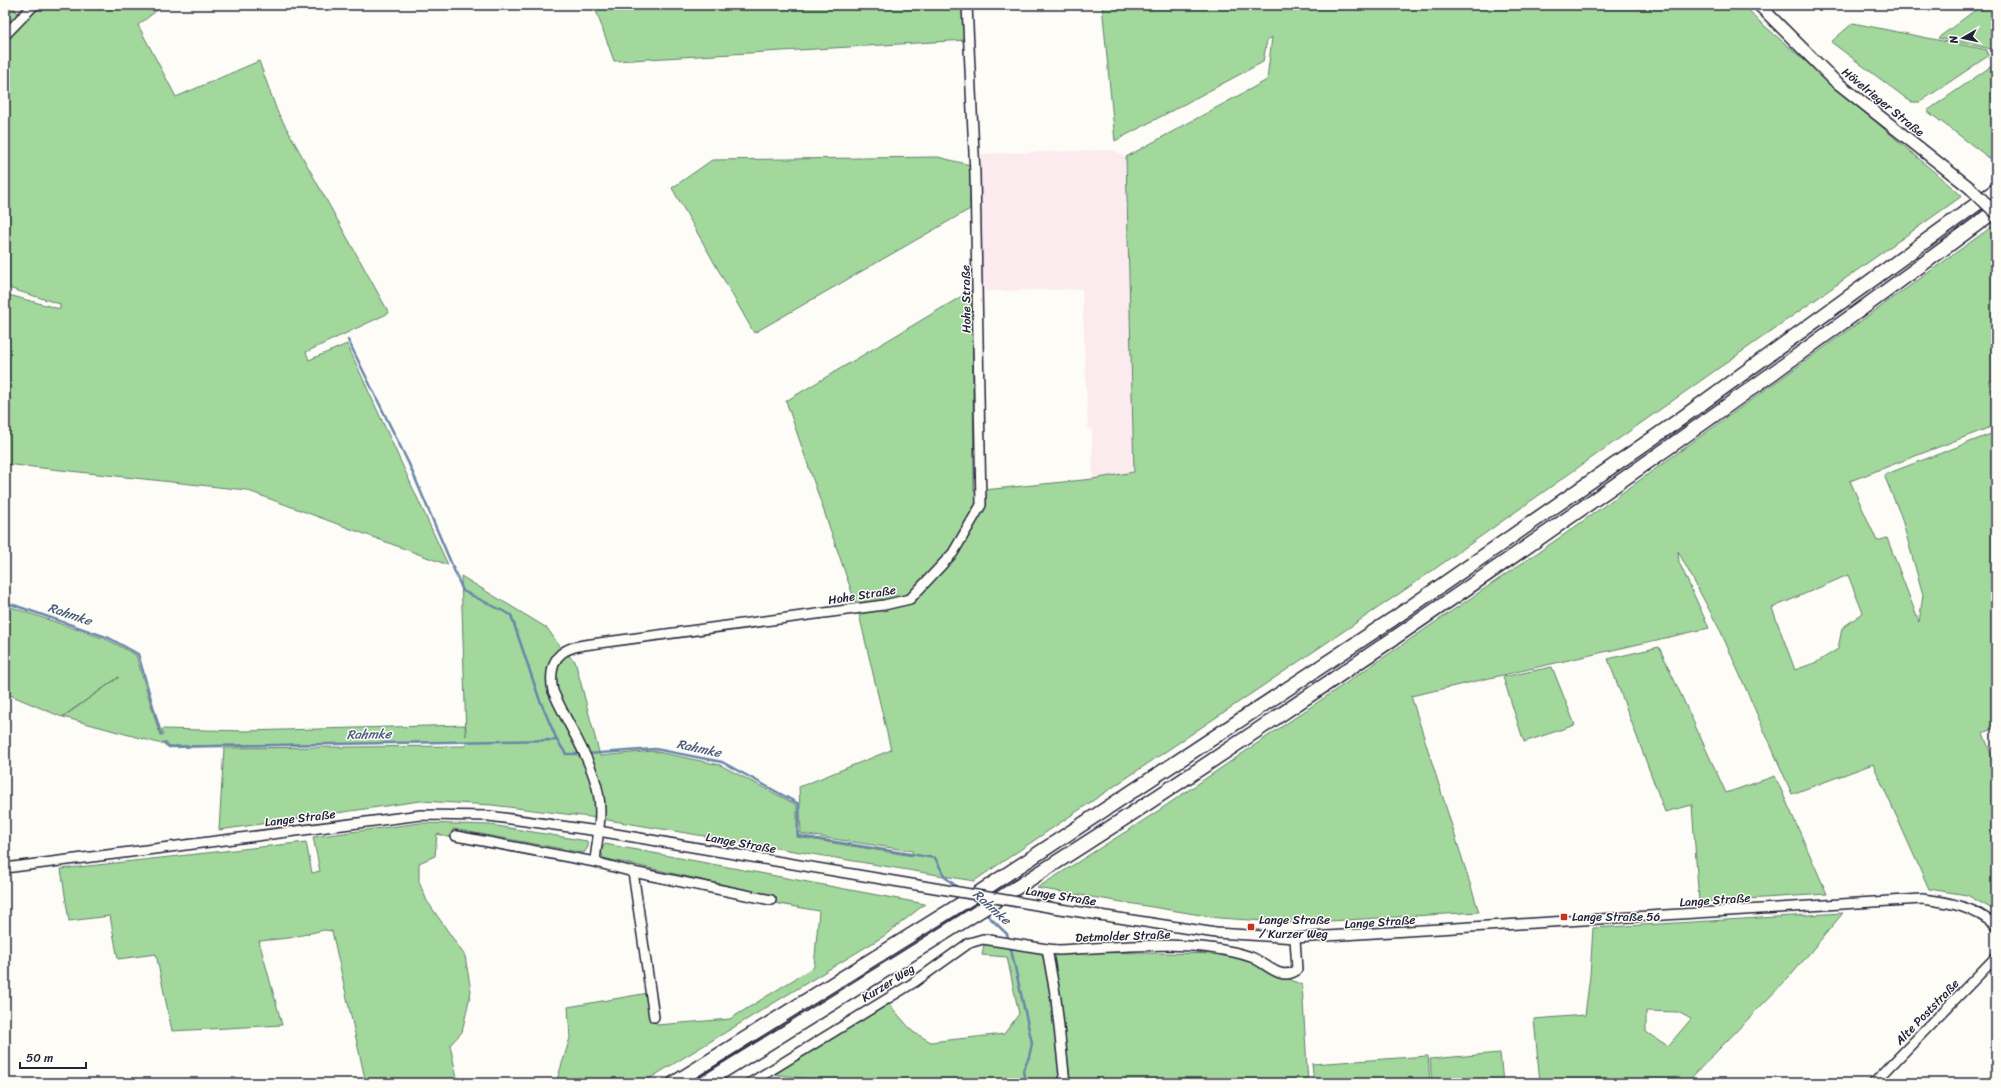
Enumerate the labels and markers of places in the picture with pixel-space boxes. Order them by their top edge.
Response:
place label: Lange Straße 56 [1572,906,1661,928]
place label: Lange Straße / Kurzer Weg [1259,909,1330,945]
marker: Lange Straße 56 [1559,912,1569,922]
marker: Lange Straße / Kurzer Weg [1246,922,1256,932]

